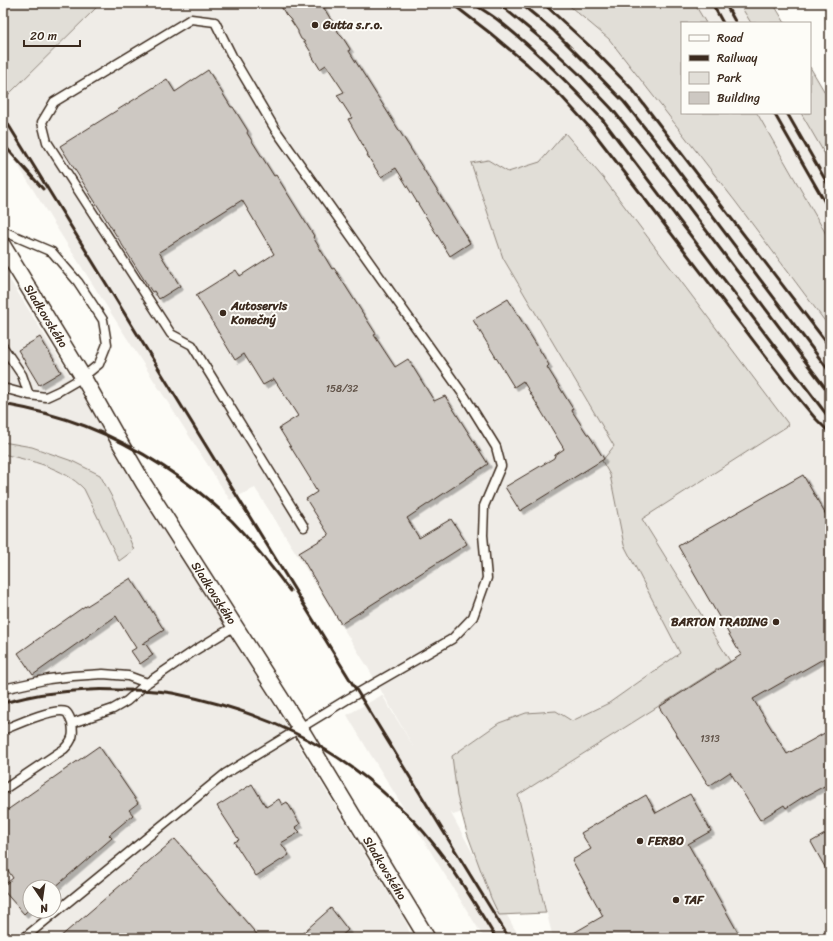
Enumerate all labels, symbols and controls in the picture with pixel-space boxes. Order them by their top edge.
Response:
place label: Gutta s.r.o. [322,14,383,36]
marker: Gutta s.r.o. [310,20,320,30]
scale bar [24,22,80,48]
legend [681,22,811,114]
text: 20 m [30,25,57,47]
text: Road [717,27,744,49]
text: Railway [717,47,758,69]
text: Park [717,67,742,89]
text: Building [717,87,760,109]
street label: Sladkovského [18,280,74,352]
place label: Autoservis Konečný [230,295,288,331]
marker: Autoservis Konečný [218,308,228,318]
house number: 158/32 [326,380,359,398]
street label: Sladkovského [185,557,242,629]
place label: BARTON TRADING [671,611,769,633]
marker: BARTON TRADING [771,617,781,627]
house number: 1313 [700,730,720,748]
place label: FERBO [647,830,684,852]
street label: Sladkovského [357,832,413,905]
marker: FERBO [635,836,645,846]
north arrow [22,879,62,919]
place label: TAF [684,889,705,911]
marker: TAF [671,895,681,905]
text: N [38,898,51,918]

